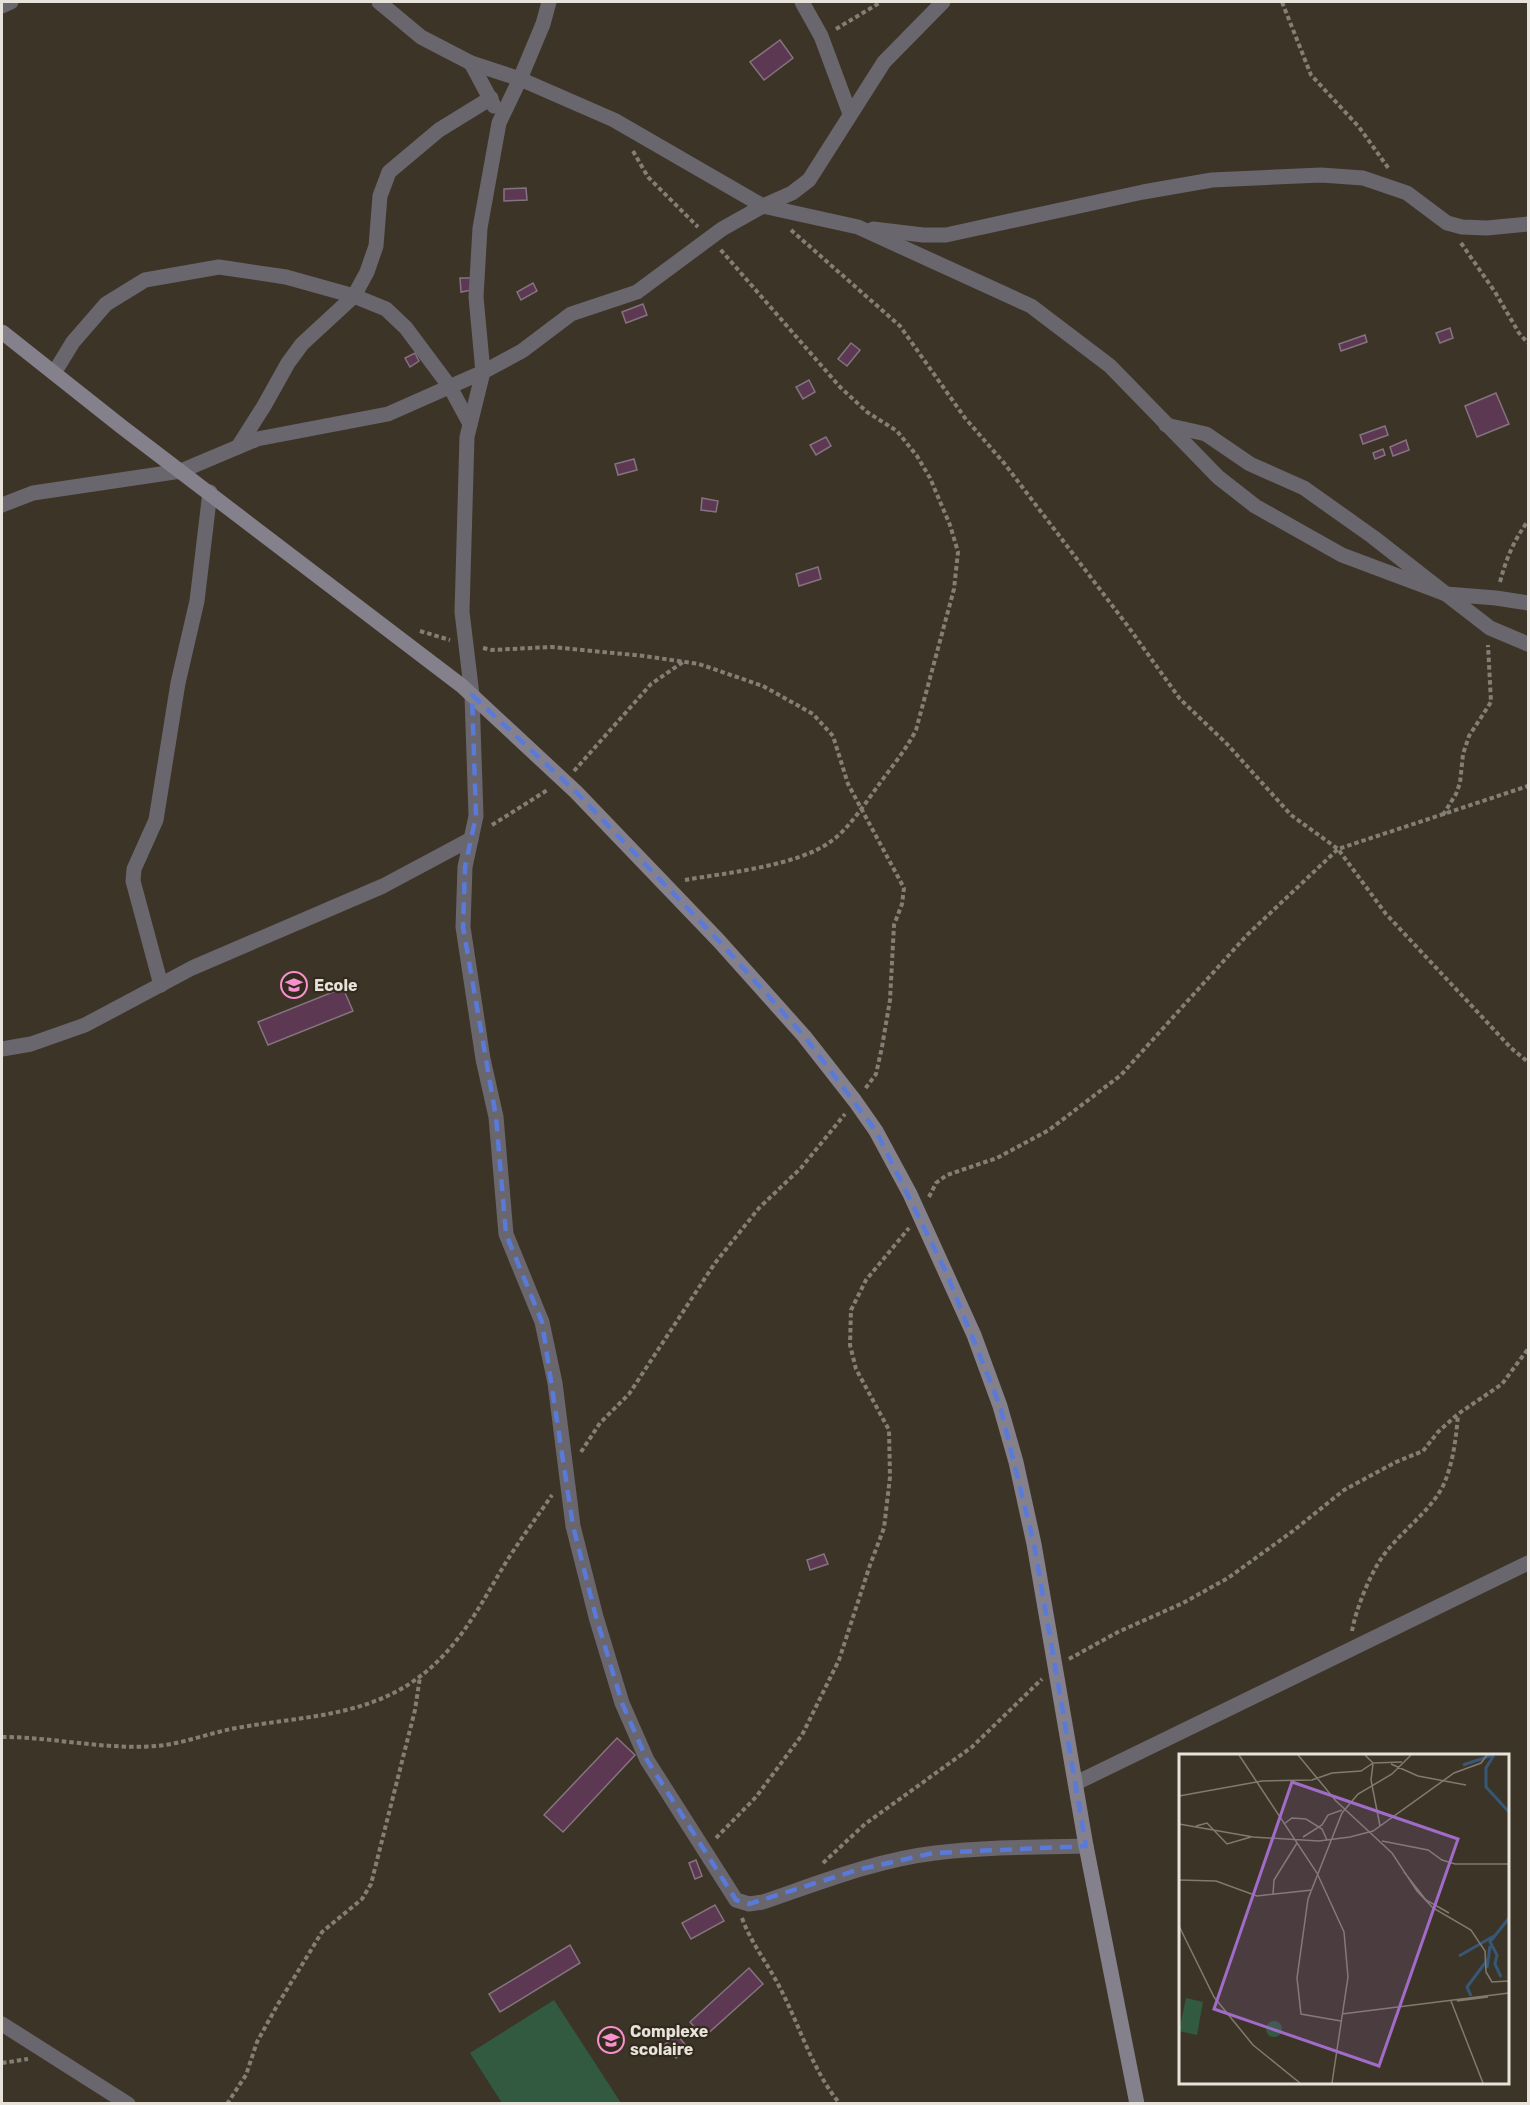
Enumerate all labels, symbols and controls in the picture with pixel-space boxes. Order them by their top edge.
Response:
school or university icon: Ecole [279,970,309,1000]
place label: Ecole [314,976,357,995]
inset map [1179,1754,1509,2084]
place label: Complexe scolaire [630,2022,708,2059]
school or university icon: Complexe scolaire [596,2025,626,2055]

